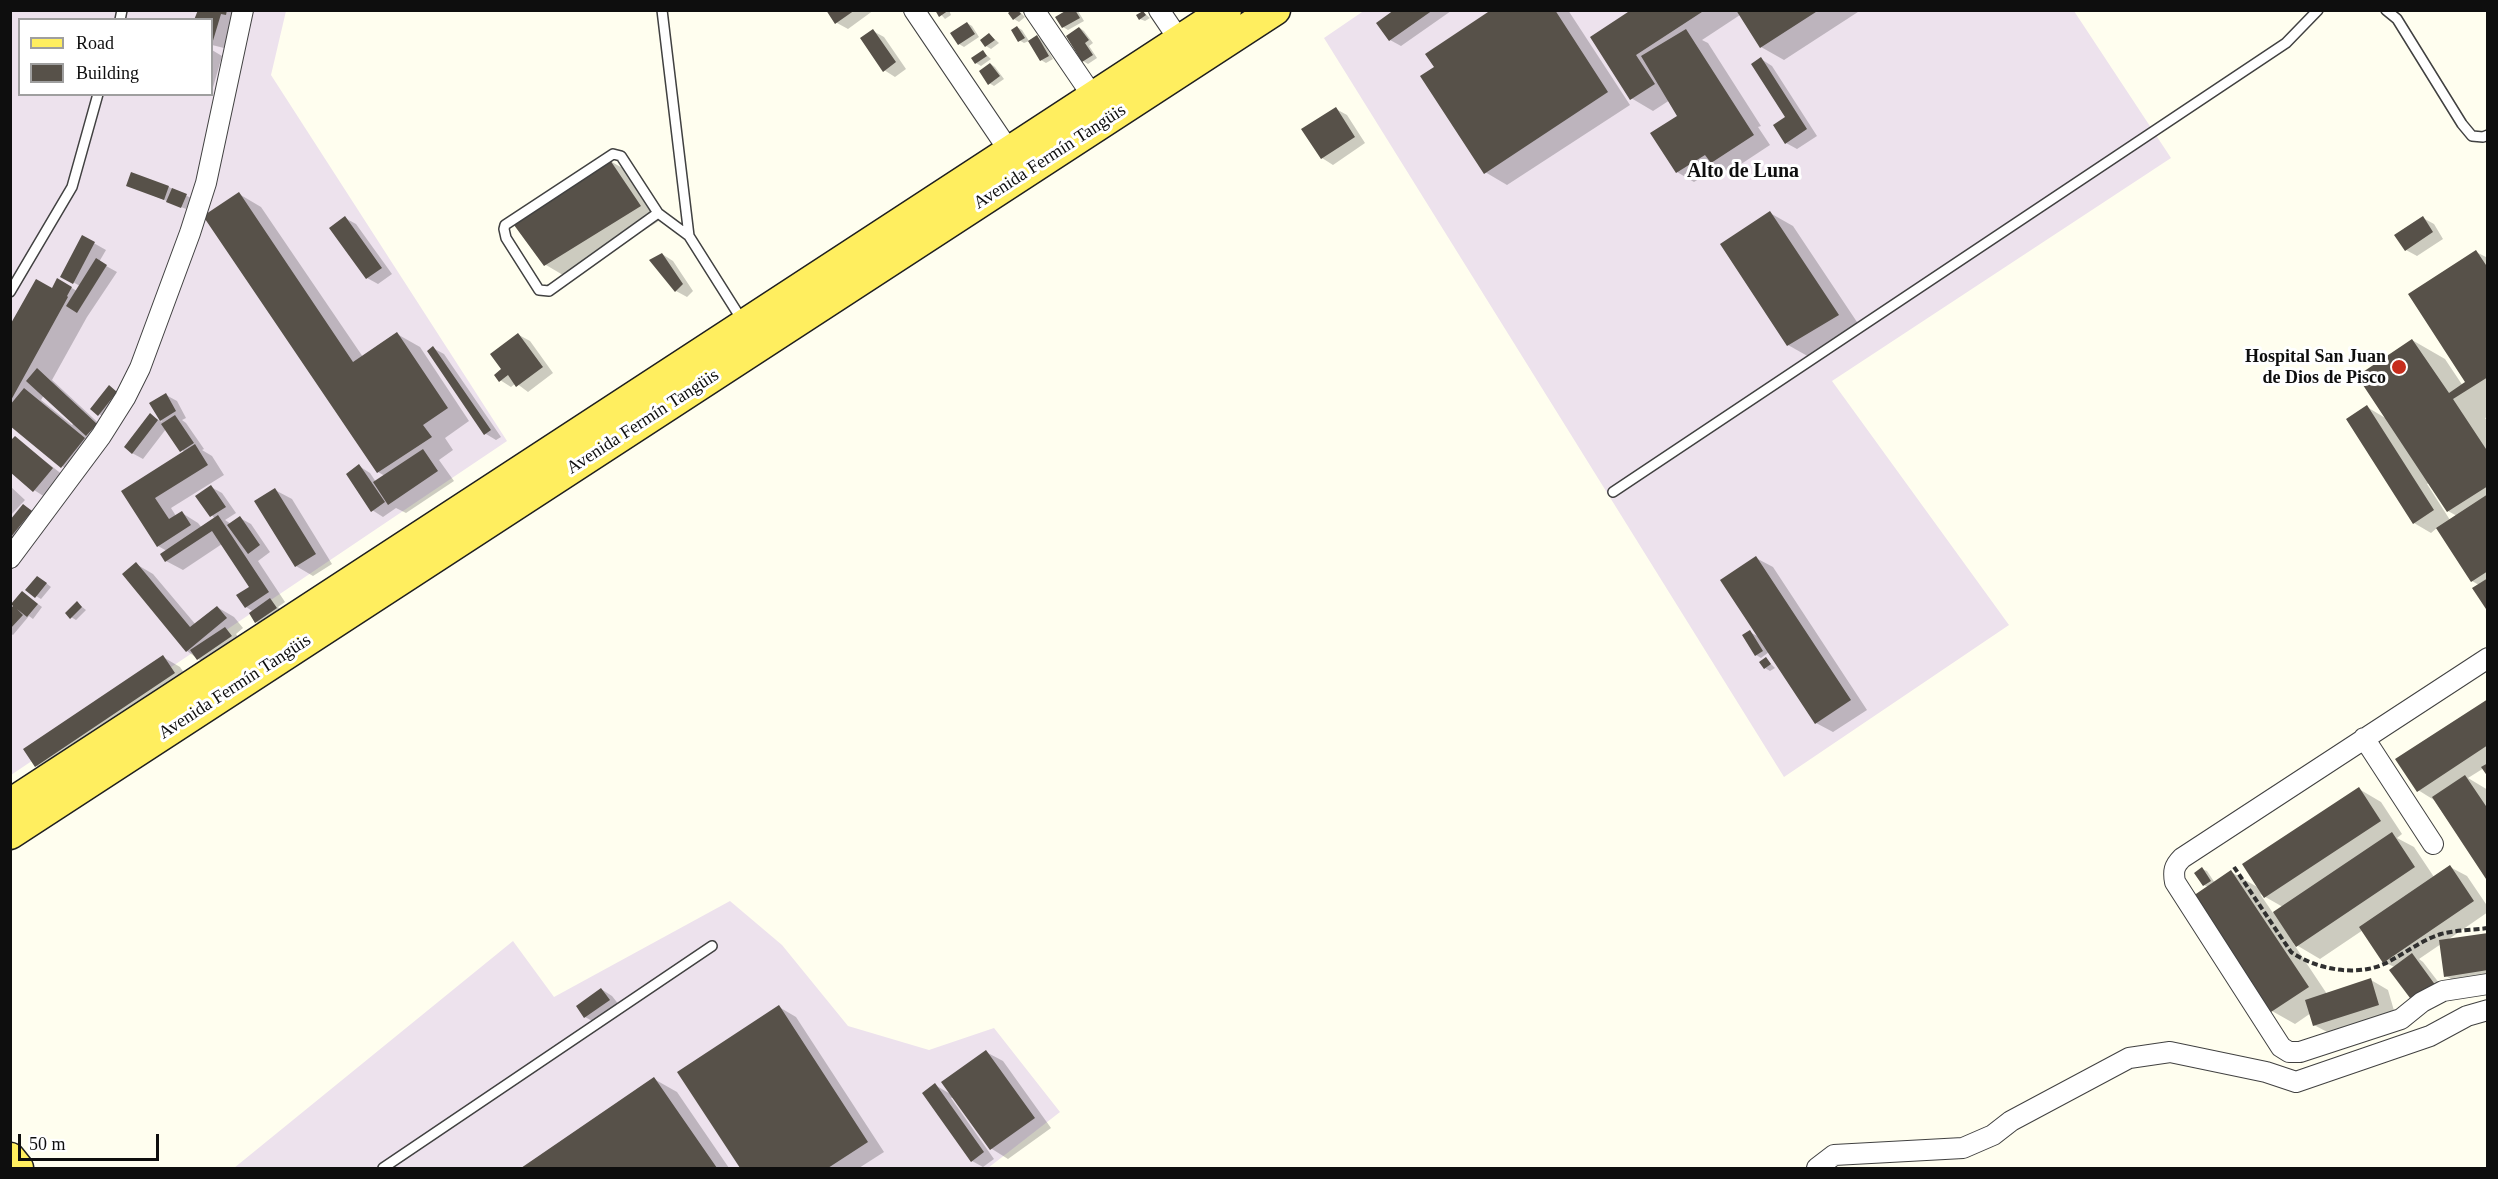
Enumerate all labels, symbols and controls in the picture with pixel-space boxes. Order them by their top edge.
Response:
legend [18,18,213,96]
text: Road [76,33,114,53]
text: Building [76,63,139,83]
street label: Avenida Fermín Tangüis [970,100,1130,214]
district label: Alto de Luna [1687,160,1799,184]
place label: Hospital San Juan de Dios de Pisco [2245,346,2386,388]
marker: Hospital San Juan de Dios de Pisco [2390,358,2408,376]
street label: Avenida Fermín Tangüis [563,365,723,479]
street label: Avenida Fermín Tangüis [155,630,315,744]
scale bar [21,1122,162,1160]
text: 50 m [29,1134,66,1154]

